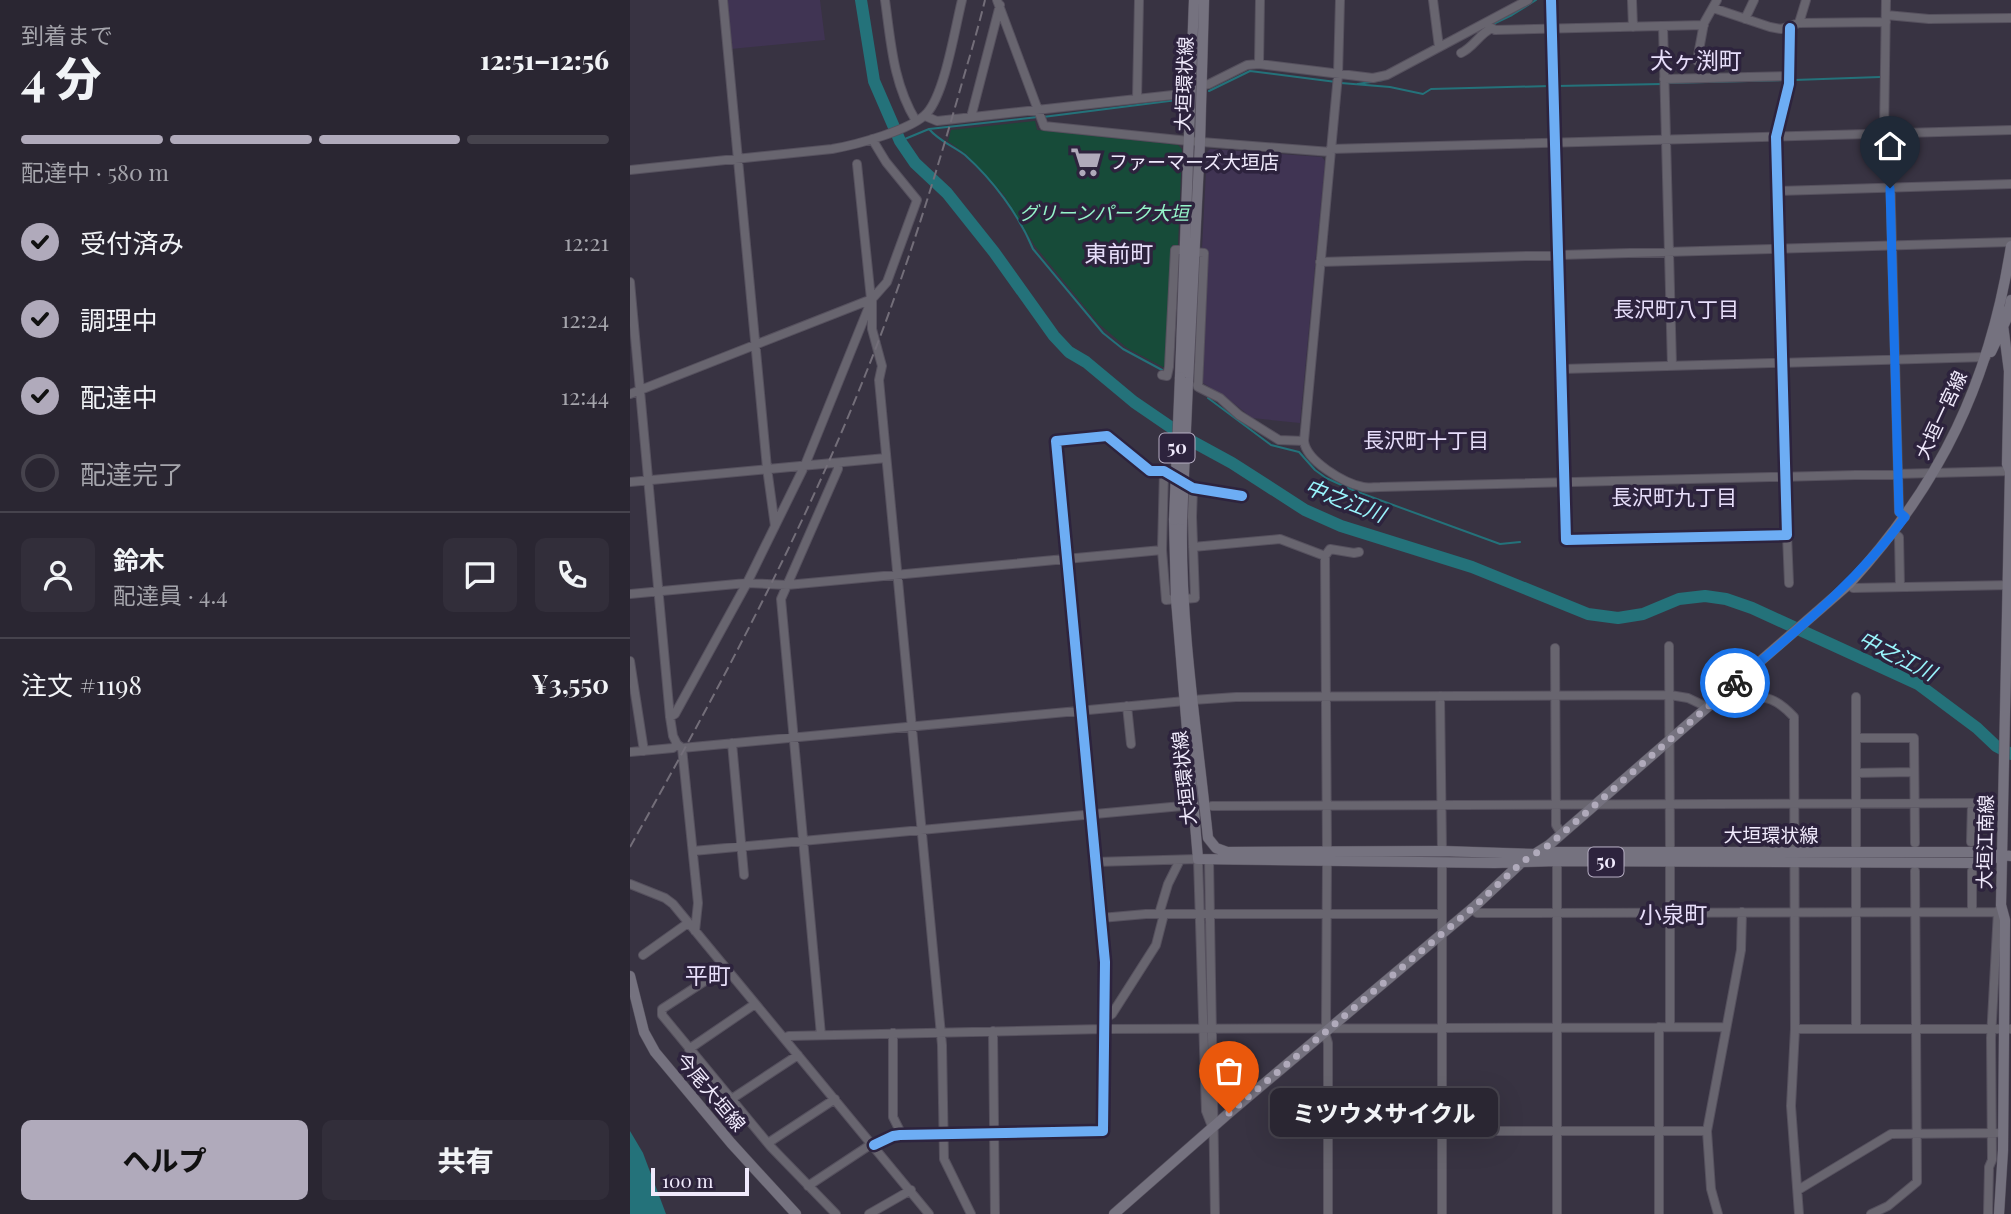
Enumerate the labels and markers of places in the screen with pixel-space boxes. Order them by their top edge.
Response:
pin [1860,116,1920,188]
supermarket icon: ファーマーズ大垣店 [1069,145,1103,179]
place label: ファーマーズ大垣店 [1109,148,1279,174]
pin [1199,1041,1259,1113]
callout: ミツウメサイクル [1271,1088,1498,1138]

